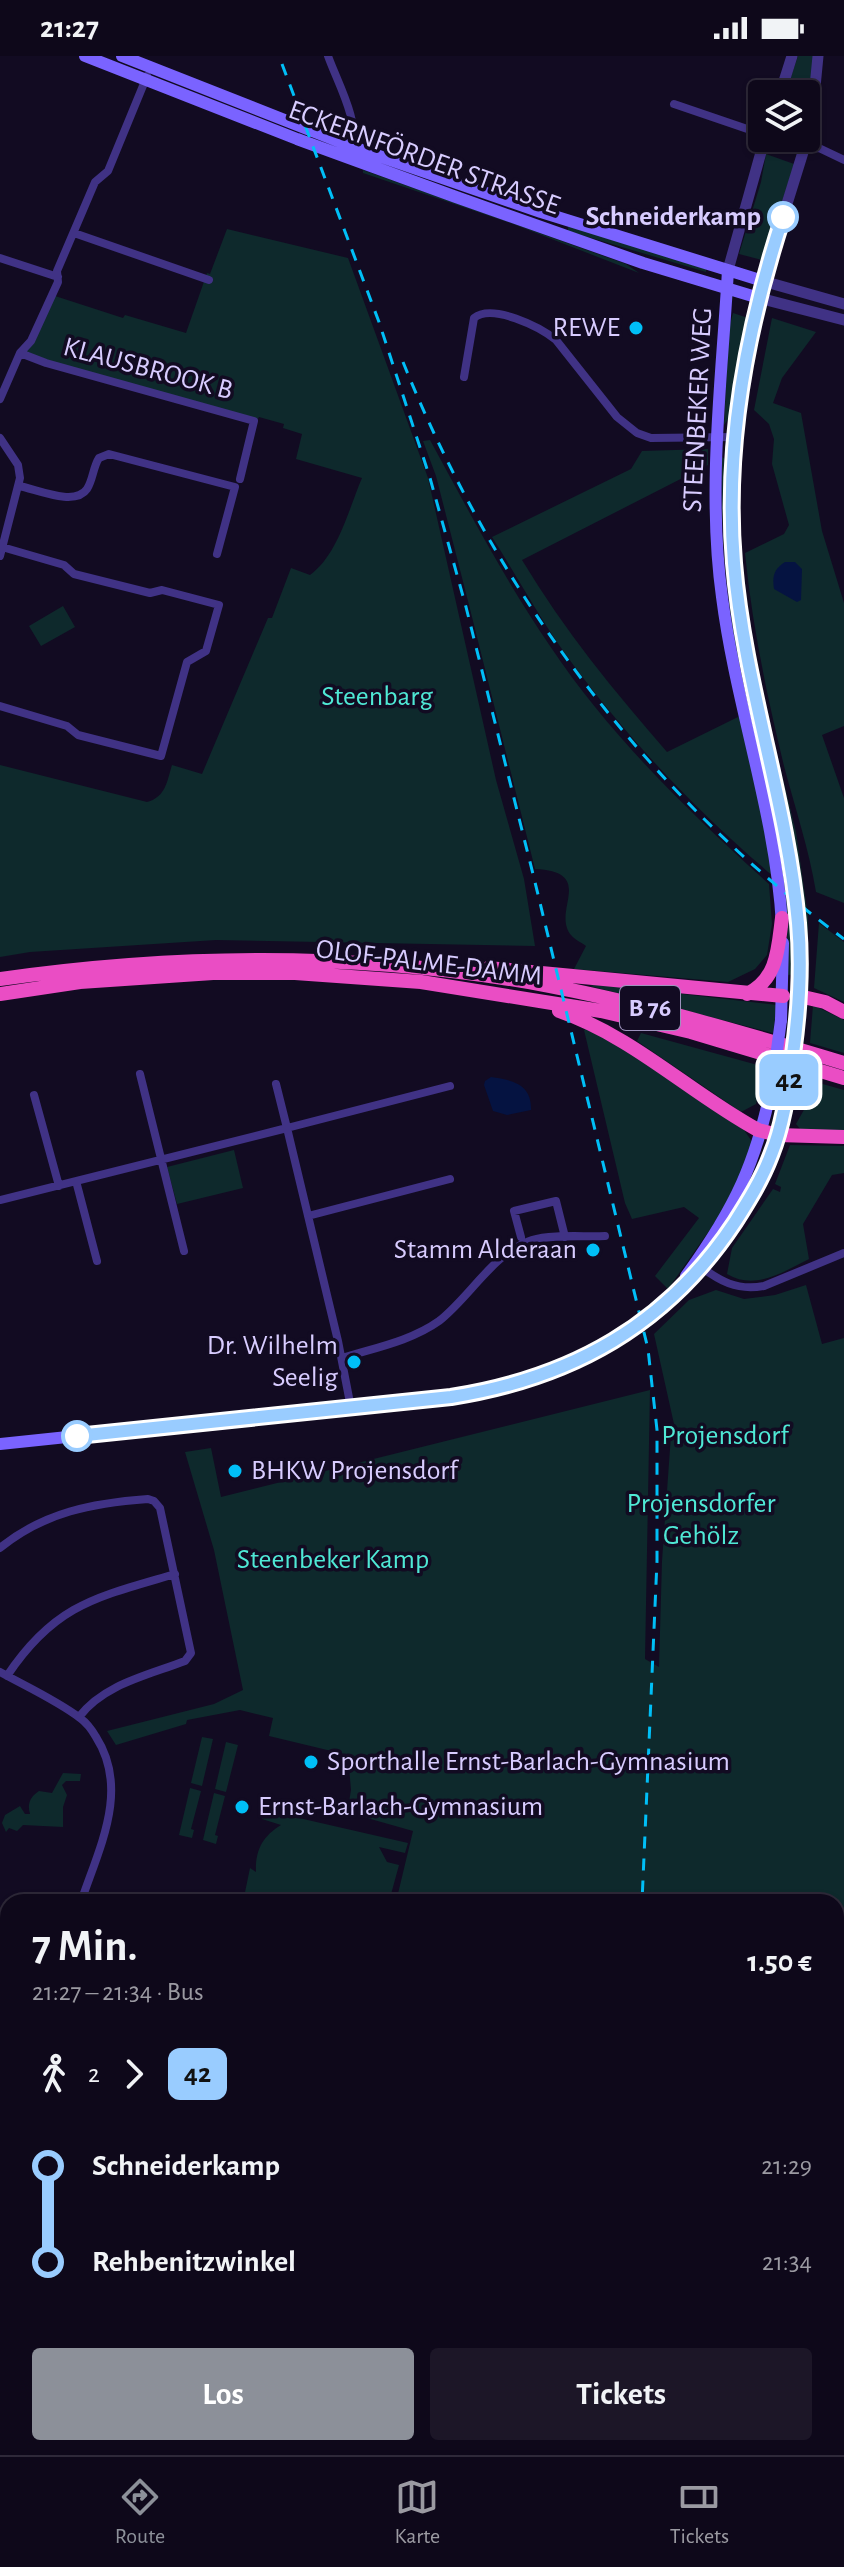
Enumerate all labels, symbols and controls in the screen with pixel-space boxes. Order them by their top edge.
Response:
text: 21:27 [40,13,99,43]
map controls [748,80,820,152]
button: layers [748,80,820,152]
street label: ECKERNFÖRDER STRASSE [285,94,564,220]
marker: Schneiderkamp [768,202,798,232]
place label: Schneiderkamp [585,203,761,231]
street label: STEENBEKER WEG [679,307,717,513]
place label: REWE [552,314,620,342]
marker: REWE [627,319,645,337]
street label: KLAUSBROOK B [60,333,236,405]
park label: Steenbarg [321,683,433,711]
street label: OLOF-PALME-DAMM [314,935,544,991]
road number: B 76 [620,986,680,1030]
line badge: 42 [753,1054,825,1106]
text: 42 [775,1066,803,1094]
place label: Stamm Alderaan [394,1236,577,1264]
marker: Stamm Alderaan [584,1241,602,1259]
place label: Dr. Wilhelm Seelig [207,1332,338,1392]
marker: Dr. Wilhelm Seelig [345,1353,363,1371]
unlabelled marker [62,1421,92,1451]
park label: Projensdorf [661,1422,790,1450]
place label: BHKW Projensdorf [251,1457,459,1485]
marker: BHKW Projensdorf [226,1462,244,1480]
park label: Projensdorfer Gehölz [626,1490,776,1550]
park label: Steenbeker Kamp [237,1546,429,1574]
place label: Sporthalle Ernst-Barlach-Gymnasium [327,1748,730,1776]
marker: Sporthalle Ernst-Barlach-Gymnasium [302,1753,320,1771]
place label: Ernst-Barlach-Gymnasium [258,1793,543,1821]
marker: Ernst-Barlach-Gymnasium [233,1798,251,1816]
text: 7 Min. [32,1925,138,1969]
text: 1.50 € [747,1947,812,1977]
text: 21:27 – 21:34 · Bus [32,1979,204,2005]
icon: walk [32,2052,76,2096]
icon: forward [112,2052,156,2096]
text: 42 [184,2060,211,2088]
text: 2 [88,2061,100,2087]
text: Schneiderkamp [92,2151,280,2181]
text: 21:29 [761,2153,812,2179]
text: Rehbenitzwinkel [92,2247,296,2277]
text: 21:34 [762,2249,812,2275]
button: Los [32,2348,414,2440]
button: Tickets [430,2348,812,2440]
tab: Route [115,2475,165,2549]
tab: Karte [395,2475,440,2549]
tab: Tickets [670,2475,729,2549]

